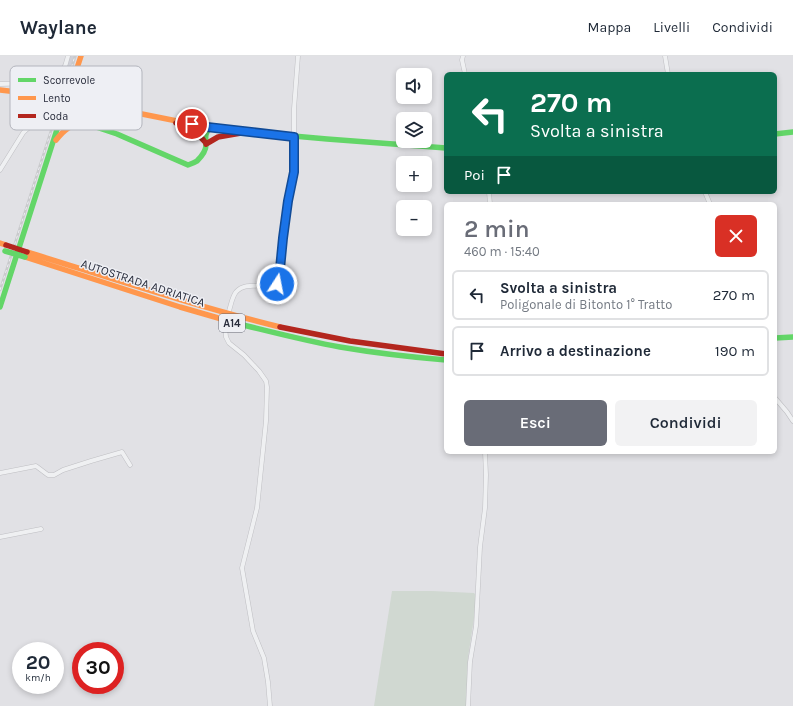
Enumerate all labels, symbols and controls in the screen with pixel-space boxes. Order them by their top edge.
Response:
text: Waylane [20,17,97,39]
text: Mappa [588,19,631,36]
text: Livelli [653,19,690,36]
text: Condividi [712,19,773,36]
legend [10,66,142,130]
map controls [396,68,432,236]
button: sound [396,68,432,104]
text: Scorrevole [43,74,96,87]
text: 270 m [530,86,612,119]
icon: left [464,88,516,140]
text: Lento [43,92,71,105]
pin [175,107,209,141]
text: Coda [43,110,68,123]
button: layers [396,112,432,148]
icon: arrive [181,113,203,135]
text: Svolta a sinistra [530,120,664,142]
button: + [396,156,432,192]
icon: arrive [493,164,515,186]
text: Poi [464,166,485,184]
button: − [396,200,432,236]
text: 2 min [464,215,530,243]
button: close [715,215,757,257]
text: 460 m · 15:40 [464,244,540,259]
street label: AUTOSTRADA ADRIATICA [79,256,207,310]
position arrow [256,263,298,305]
text: Svolta a sinistra [500,279,617,297]
icon: left [466,284,488,306]
text: 270 m [713,286,755,304]
text: Poligonale di Bitonto 1° Tratto [500,297,672,312]
road number: A14 [219,314,245,332]
icon: arrive [466,340,488,362]
text: Arrivo a destinazione [500,342,651,360]
text: 190 m [715,342,755,360]
button: Esci [464,400,607,446]
button: Condividi [615,400,757,446]
speed limit sign: 30 [72,642,124,694]
text: 20 [26,651,50,674]
text: km/h [25,672,51,684]

